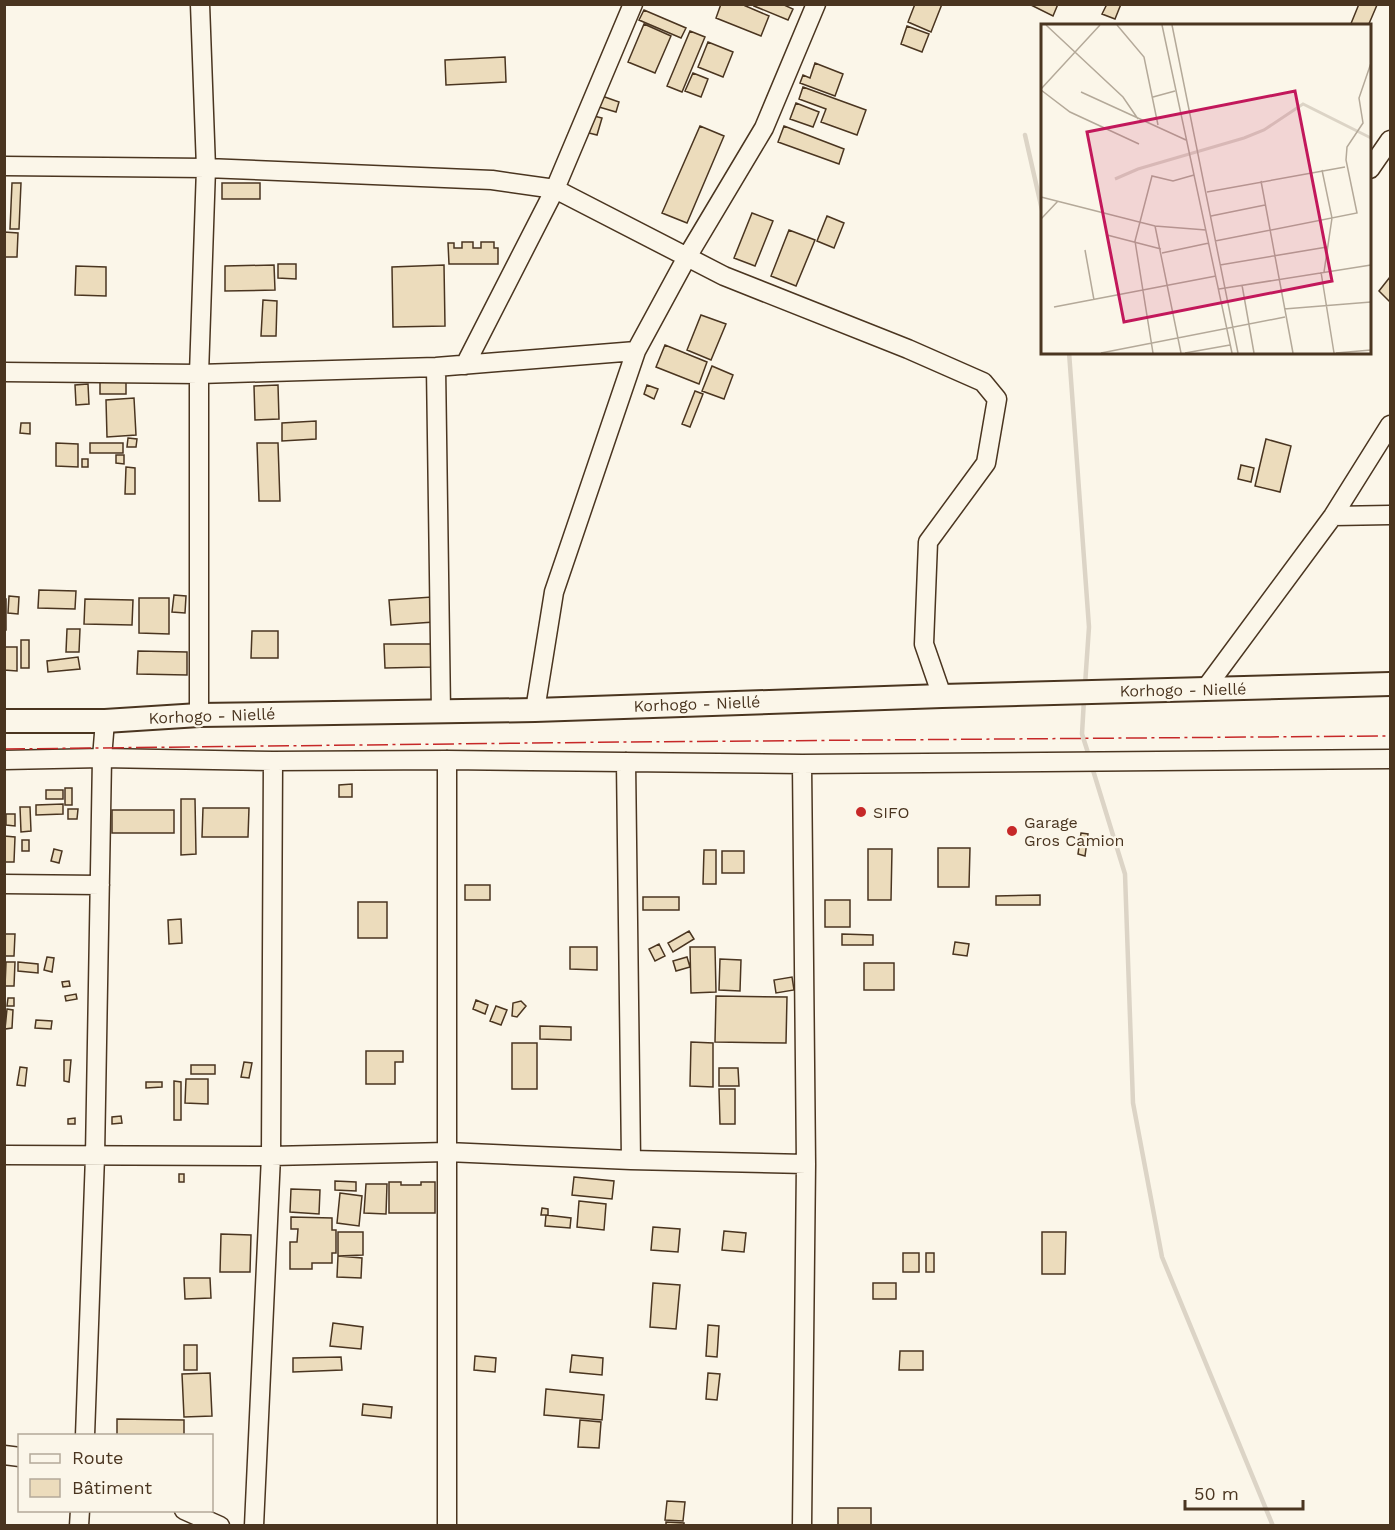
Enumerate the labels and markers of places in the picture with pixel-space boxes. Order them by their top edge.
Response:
place label: SIFO [873,803,910,822]
marker: SIFO [854,805,868,819]
place label: Garage Gros Camion [1024,813,1124,850]
marker: Garage Gros Camion [1005,824,1019,838]

